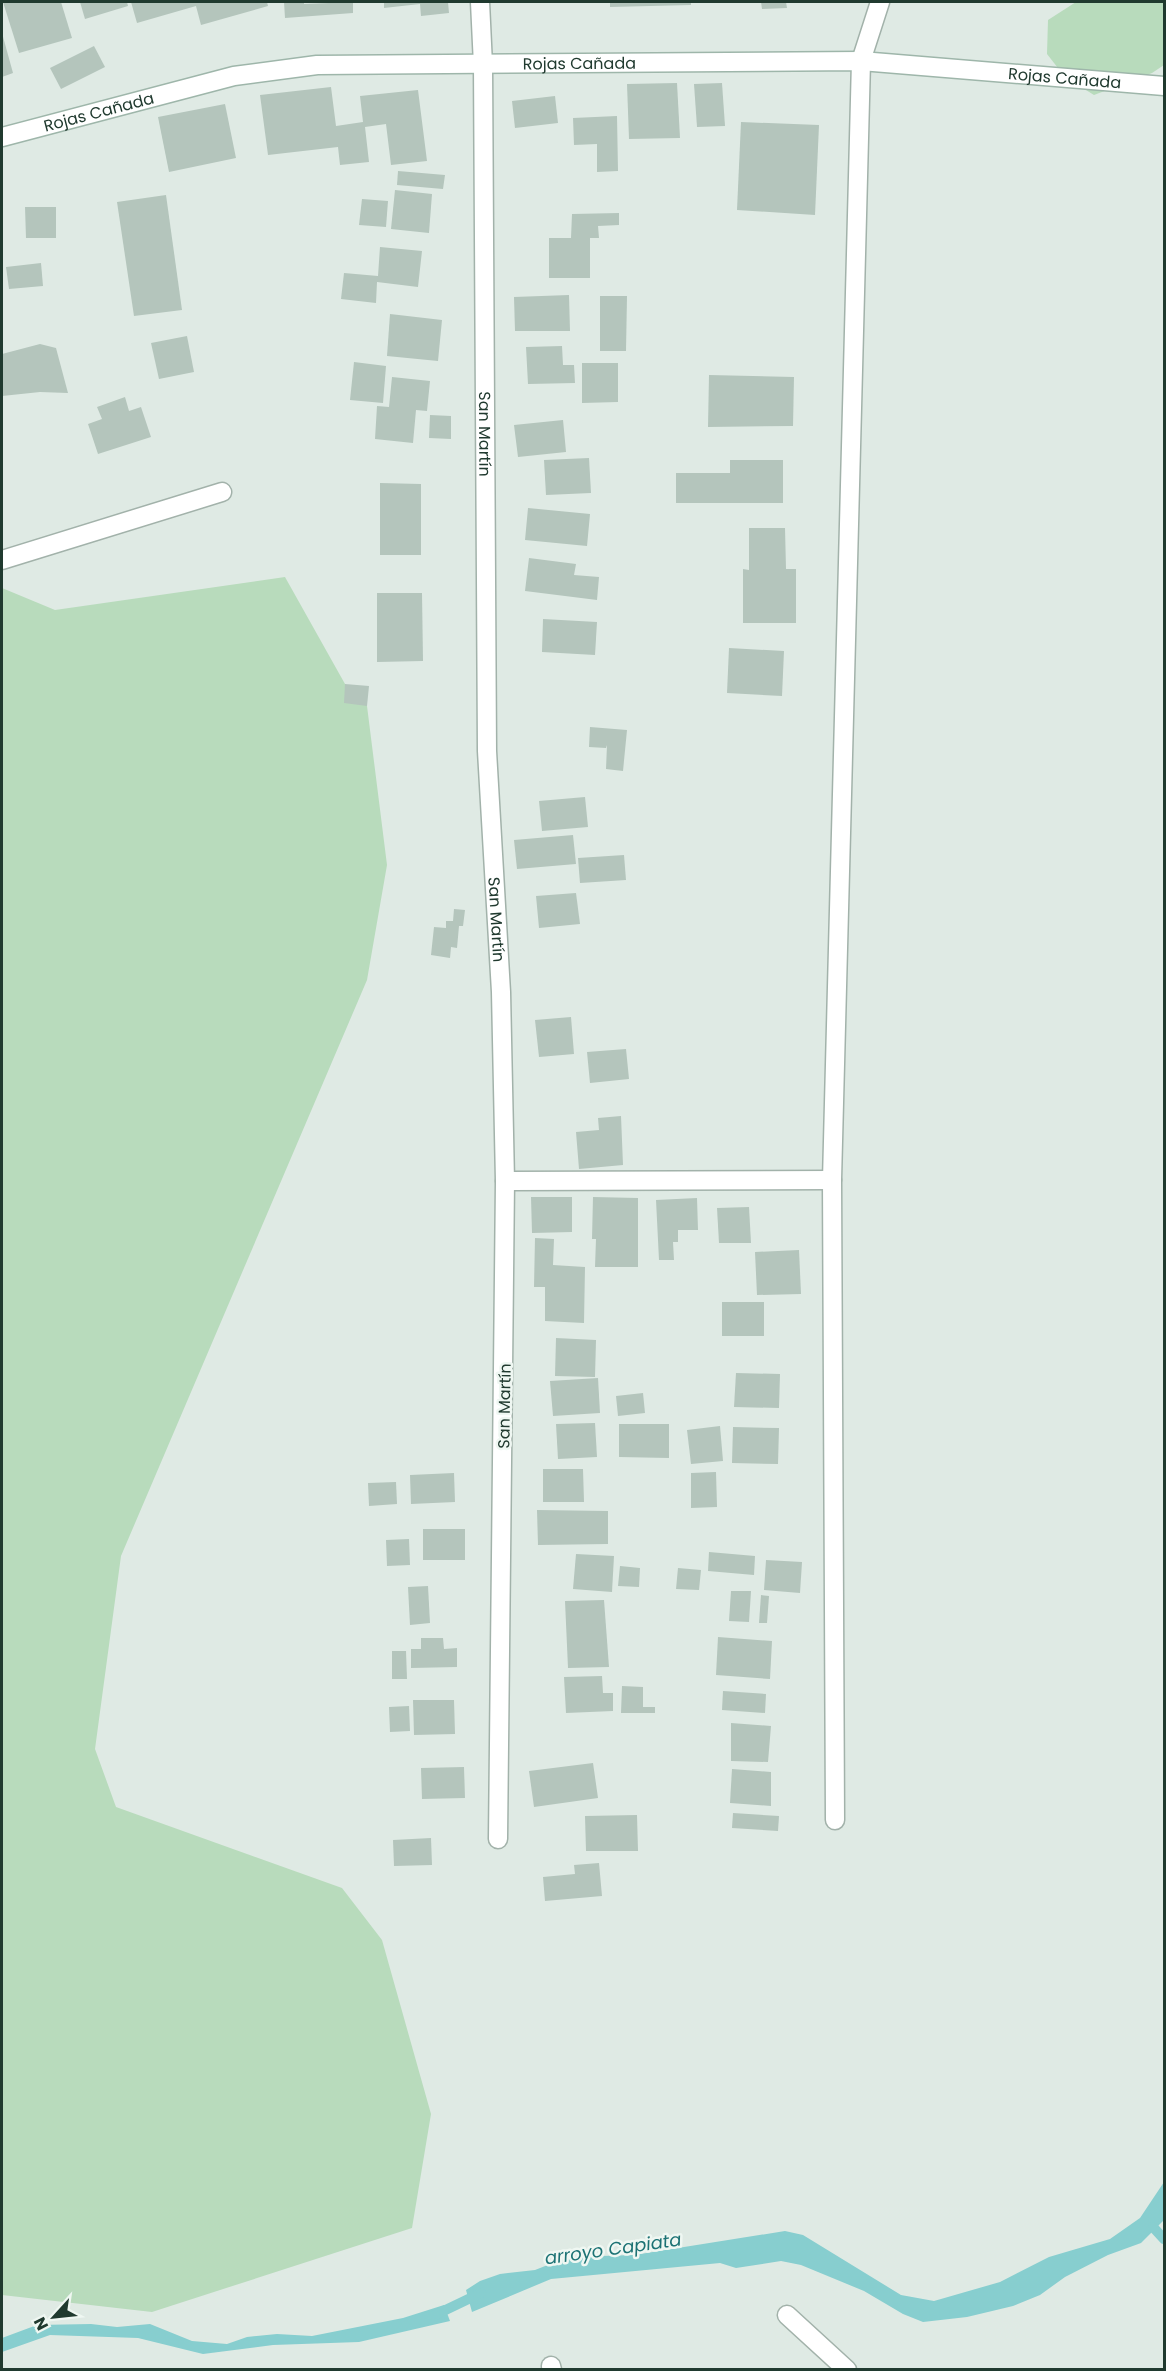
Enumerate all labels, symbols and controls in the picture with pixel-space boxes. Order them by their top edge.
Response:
street label: Rojas Cañada [523,52,636,75]
street label: Rojas Cañada [1007,62,1122,94]
street label: Rojas Cañada [41,87,157,138]
street label: San Martín [473,391,496,477]
street label: San Martín [482,876,510,963]
street label: San Martín [492,1363,517,1449]
water label: arroyo Capiata [543,2227,683,2270]
north arrow [24,2287,84,2347]
text: N [28,2313,54,2334]

